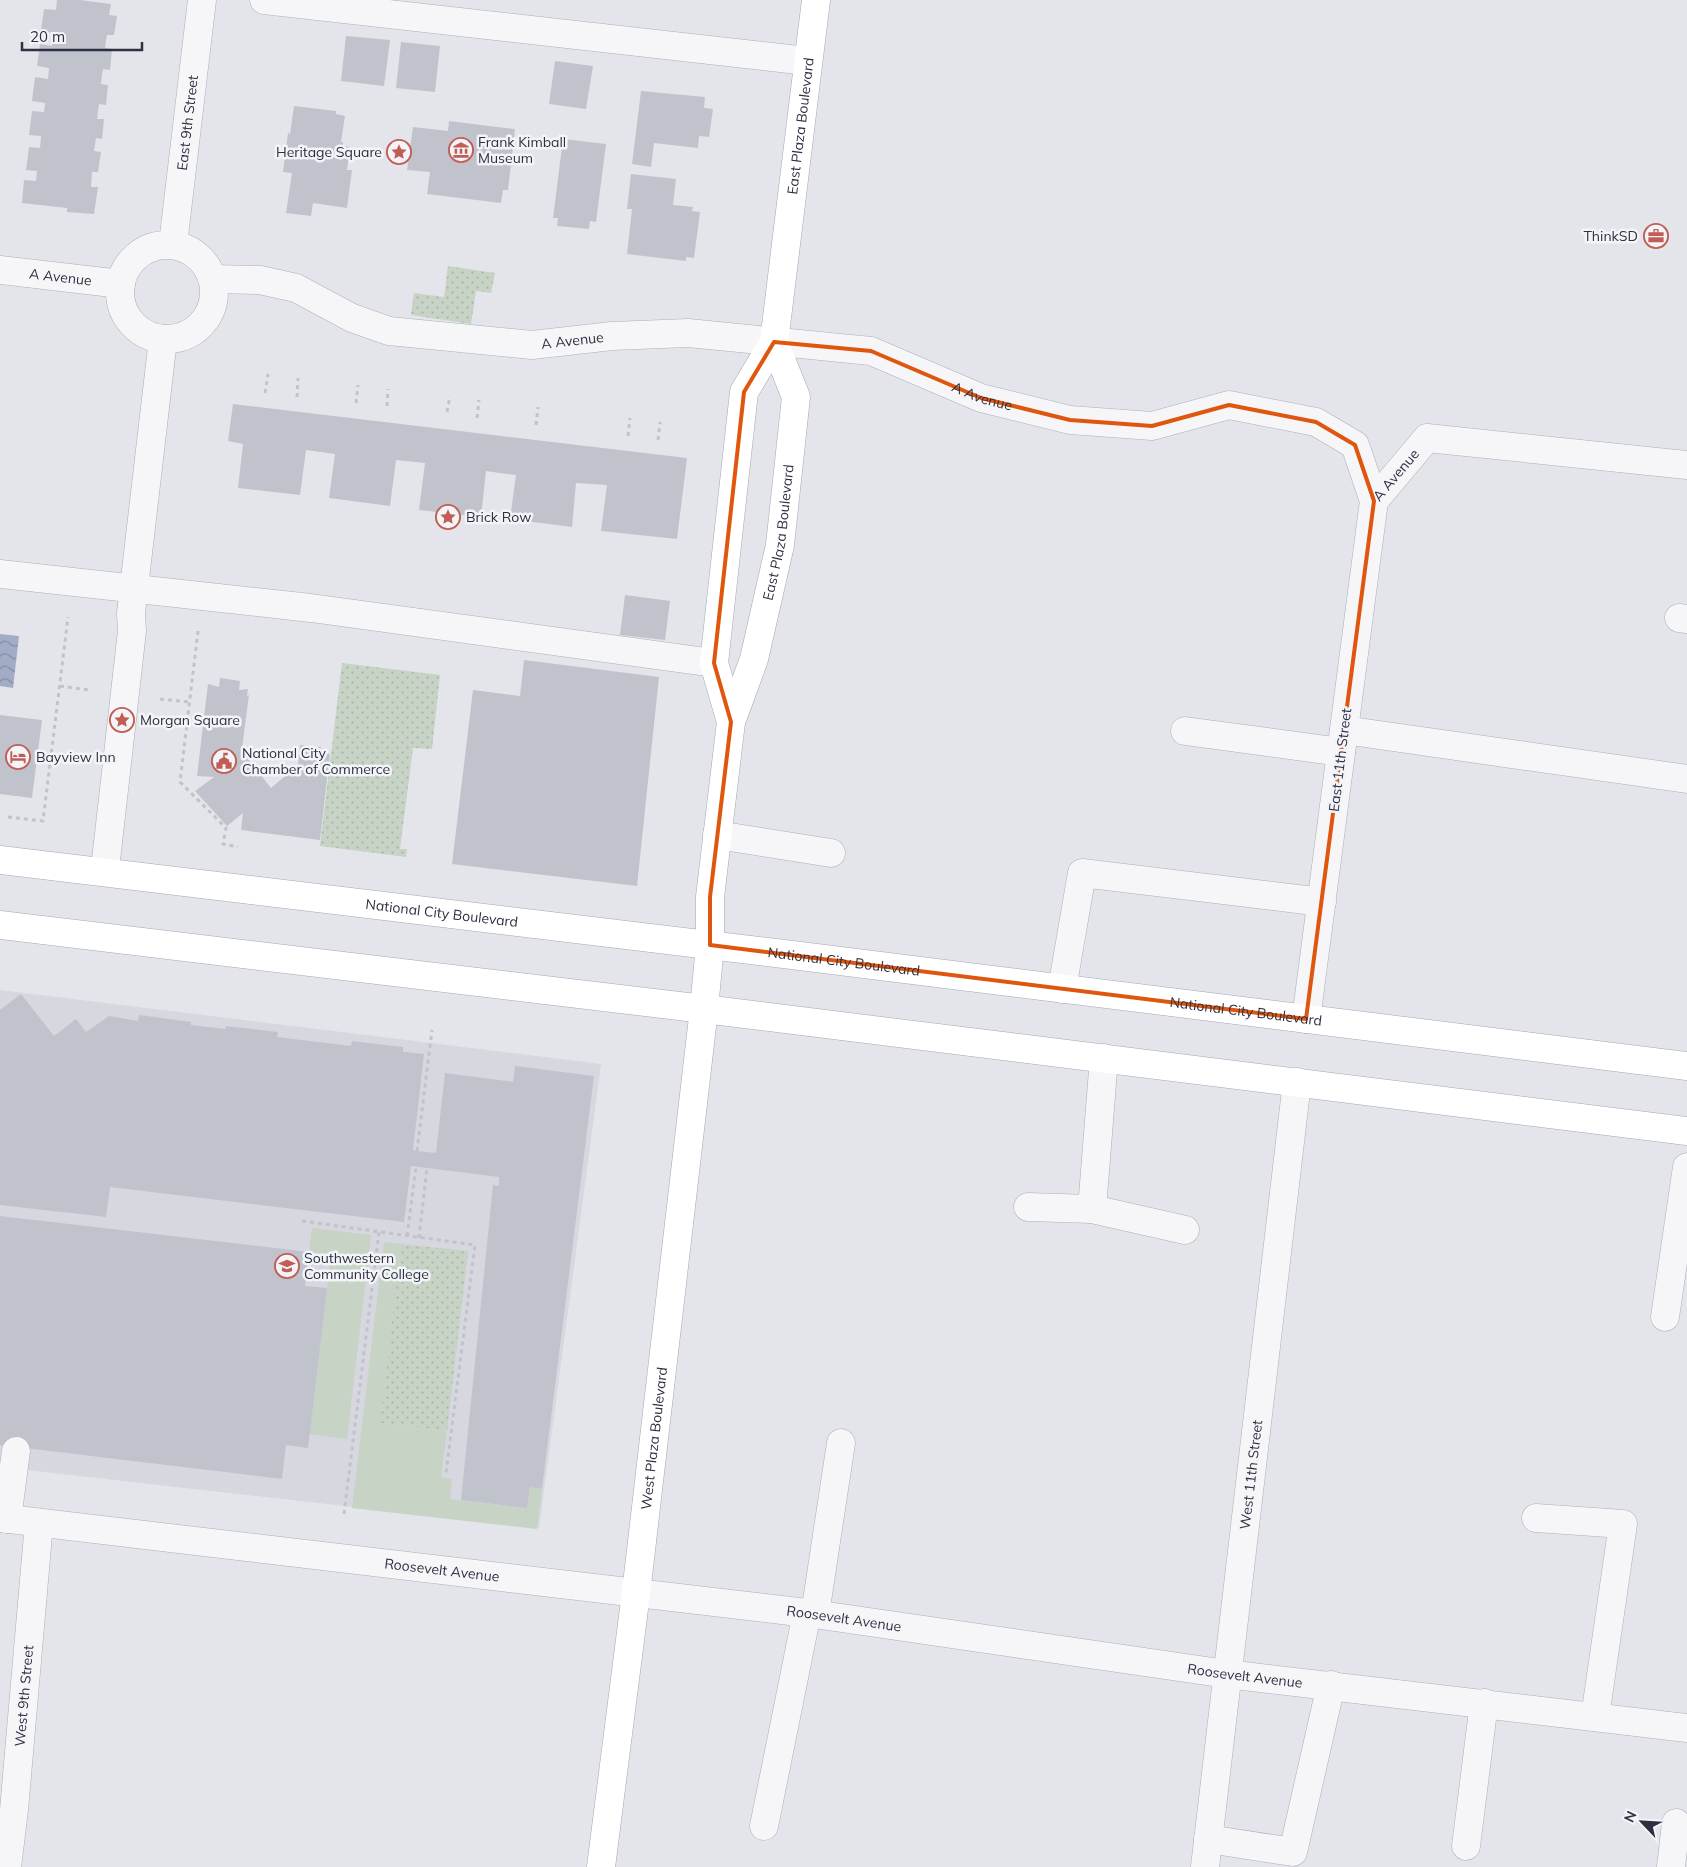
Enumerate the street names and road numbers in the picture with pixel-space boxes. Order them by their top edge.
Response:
street label: East Plaza Boulevard [783,57,818,195]
street label: East 9th Street [173,74,202,172]
street label: A Avenue [28,264,93,290]
street label: A Avenue [540,328,605,353]
street label: A Avenue [949,378,1014,414]
street label: A Avenue [1369,445,1423,505]
street label: East Plaza Boulevard [759,463,798,602]
street label: East 11th Street [1325,707,1355,813]
street label: National City Boulevard [365,895,519,931]
street label: National City Boulevard [767,943,921,980]
street label: National City Boulevard [1169,993,1323,1030]
street label: West Plaza Boulevard [637,1366,671,1511]
street label: West 11th Street [1236,1419,1266,1530]
street label: Roosevelt Avenue [383,1554,500,1586]
street label: Roosevelt Avenue [786,1602,903,1636]
street label: West 9th Street [11,1644,37,1747]
street label: Roosevelt Avenue [1186,1659,1303,1692]

